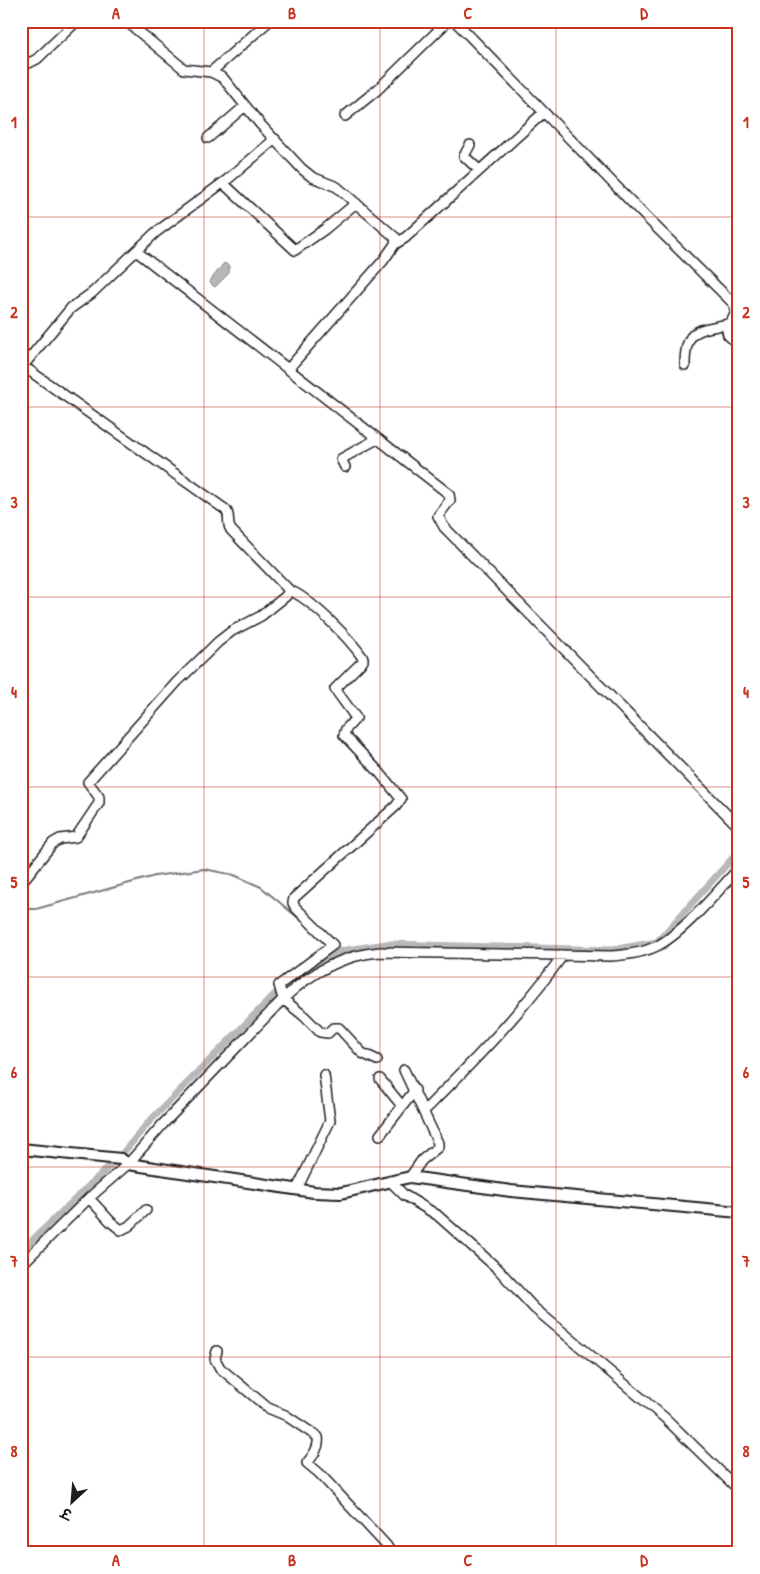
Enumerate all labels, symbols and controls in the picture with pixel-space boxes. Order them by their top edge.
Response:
text: A [112,2,120,24]
text: B [288,2,296,24]
text: C [464,2,473,24]
text: D [640,2,648,24]
text: 1 [11,111,17,133]
text: 1 [743,111,749,133]
text: 2 [10,301,18,323]
text: 2 [742,301,750,323]
text: 3 [10,491,18,513]
text: 3 [742,491,750,513]
text: 4 [11,681,17,703]
text: 4 [743,681,749,703]
text: 5 [11,871,18,893]
text: 5 [743,871,750,893]
text: 6 [11,1061,18,1083]
text: 6 [743,1061,750,1083]
text: 7 [9,1250,18,1272]
text: 7 [741,1250,750,1272]
text: 8 [11,1440,18,1462]
text: 8 [743,1440,750,1462]
north arrow [48,1476,98,1526]
text: उ [56,1503,76,1526]
text: A [112,1549,120,1571]
text: B [288,1549,296,1571]
text: C [464,1549,473,1571]
text: D [640,1549,648,1571]

